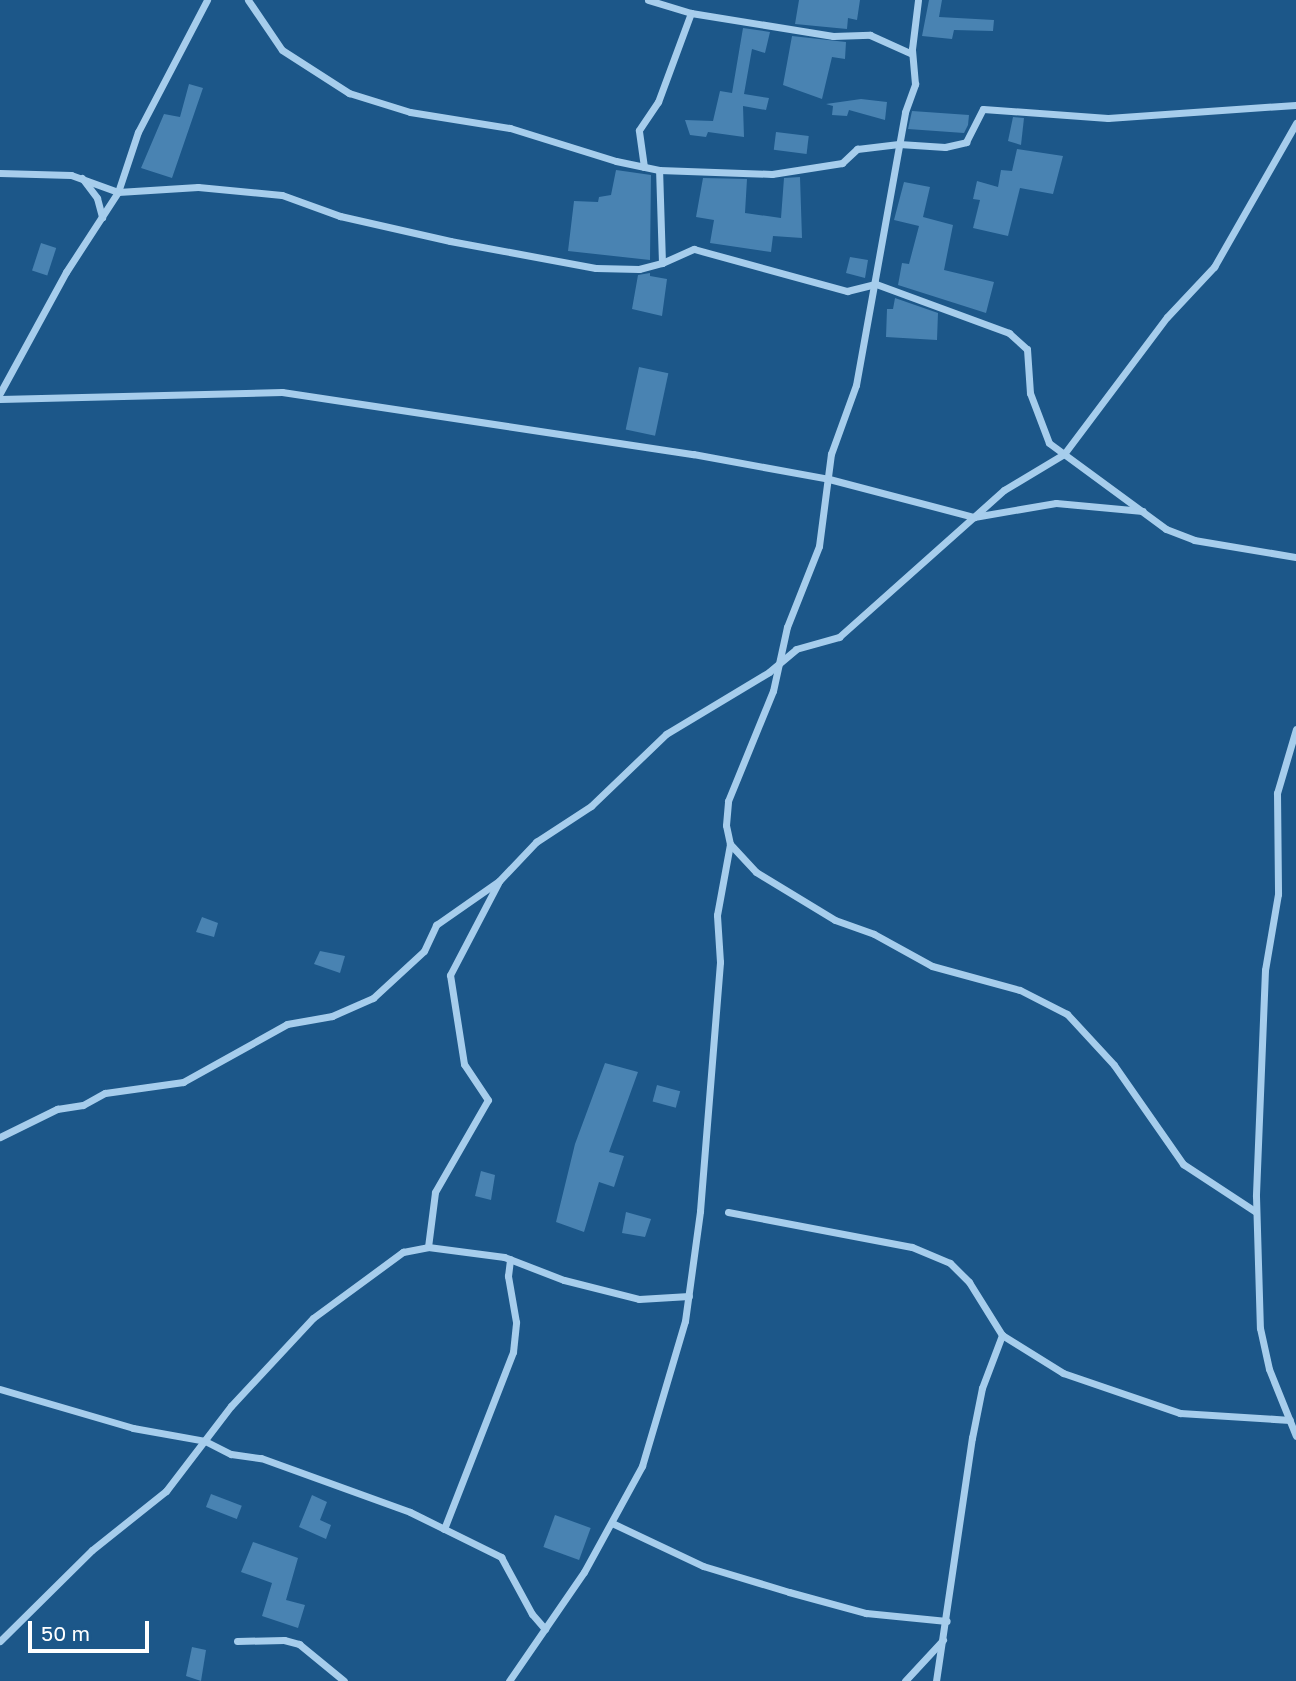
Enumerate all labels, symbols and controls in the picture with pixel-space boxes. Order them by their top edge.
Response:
scale bar [32,1608,152,1652]
text: 50 m [41,1620,90,1646]

